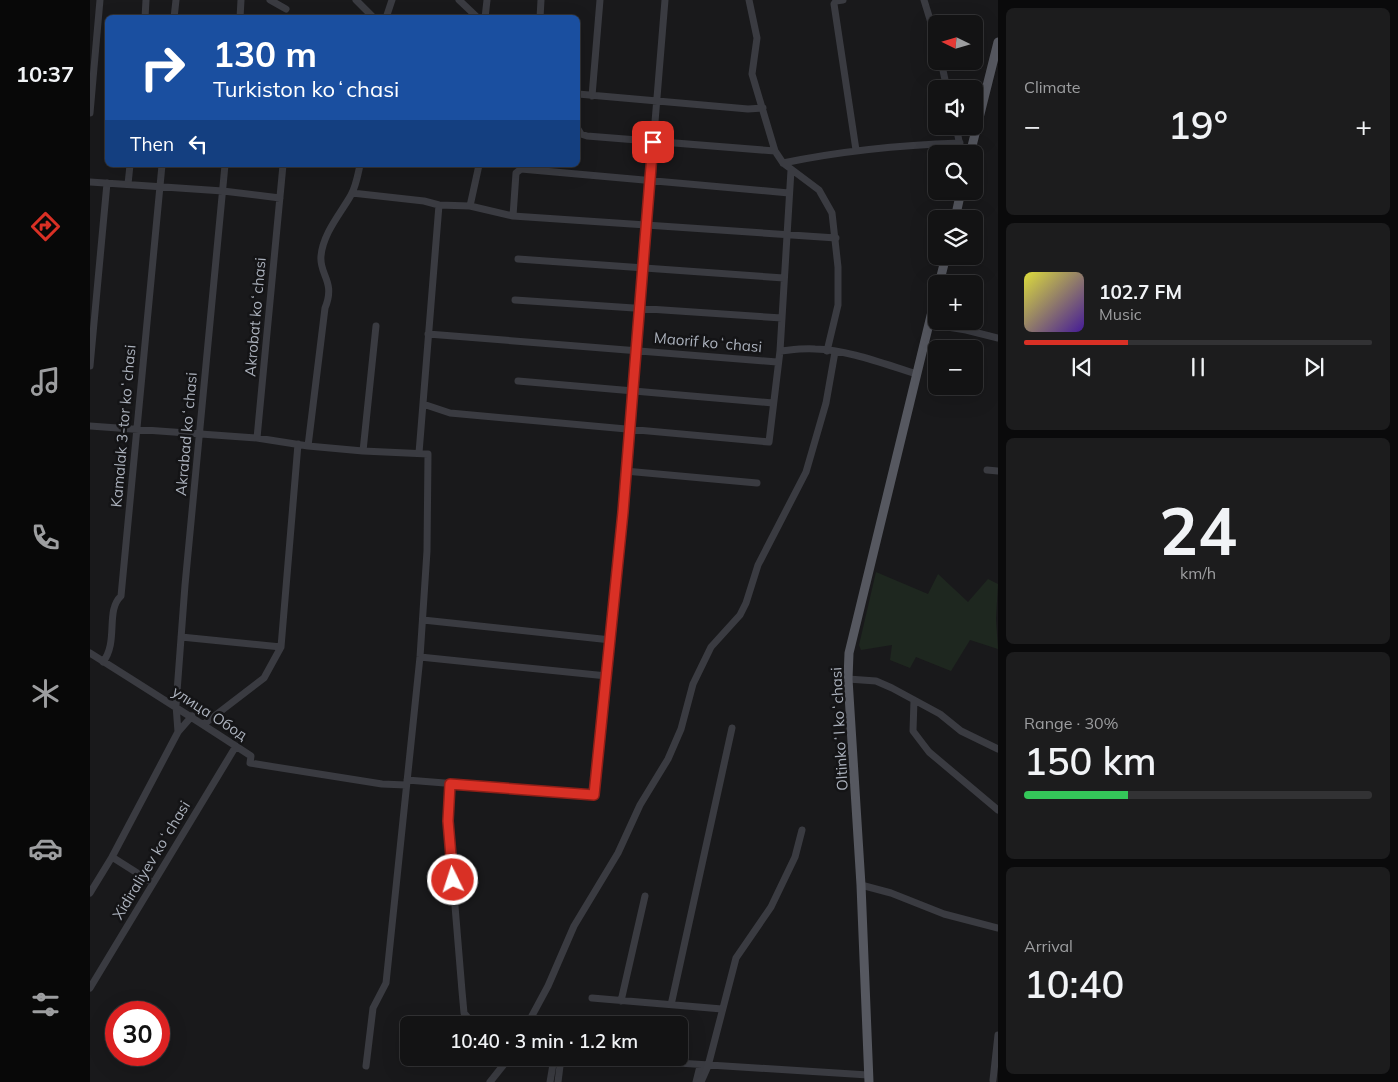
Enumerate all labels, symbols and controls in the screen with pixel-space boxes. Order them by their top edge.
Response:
north arrow [928,15,982,70]
map controls [928,15,983,395]
text: 130 m [213,32,317,76]
icon: right [130,35,195,100]
text: 10:37 [16,60,74,88]
text: Turkiston koʻchasi [213,75,399,103]
text: Climate [1024,77,1080,97]
button: sound [928,80,983,135]
text: 19° [1168,101,1228,149]
text: − [1024,108,1041,143]
text: + [1355,108,1372,143]
pin [632,121,674,163]
icon: arrive [639,128,667,156]
icon: left [184,130,212,158]
text: Then [130,132,174,156]
button: search [928,145,983,200]
icon: directions [28,209,63,244]
button: layers [928,210,983,265]
street label: Akrobat koʻchasi [240,257,270,377]
button: + [928,275,983,330]
text: 102.7 FM [1099,280,1182,304]
text: Music [1099,304,1142,324]
street label: Maorif koʻchasi [653,328,763,356]
button: − [928,340,983,395]
street label: Kamalak 3-tor koʻchasi [106,344,140,508]
icon: previous [1068,353,1096,381]
icon: pause [1184,353,1212,381]
icon: next [1300,353,1328,381]
icon: music [28,364,63,399]
street label: Akrabad koʻchasi [171,371,201,497]
text: 24 [1159,490,1237,571]
icon: phone [28,520,63,555]
text: km/h [1180,563,1216,583]
street label: Oltinkoʻl koʻchasi [826,667,852,791]
icon: climate [28,676,63,711]
street label: улица Обод [169,682,251,744]
text: Range · 30% [1024,713,1119,733]
text: 150 km [1024,737,1157,785]
street label: Xidiraliyev koʻchasi [108,797,194,923]
icon: car [28,831,63,866]
position arrow [426,853,478,905]
text: Arrival [1024,936,1073,956]
text: 10:40 [1024,960,1124,1008]
icon: filters [28,987,63,1022]
speed limit sign: 30 [105,1001,170,1066]
text: 10:40 · 3 min · 1.2 km [450,1029,638,1053]

